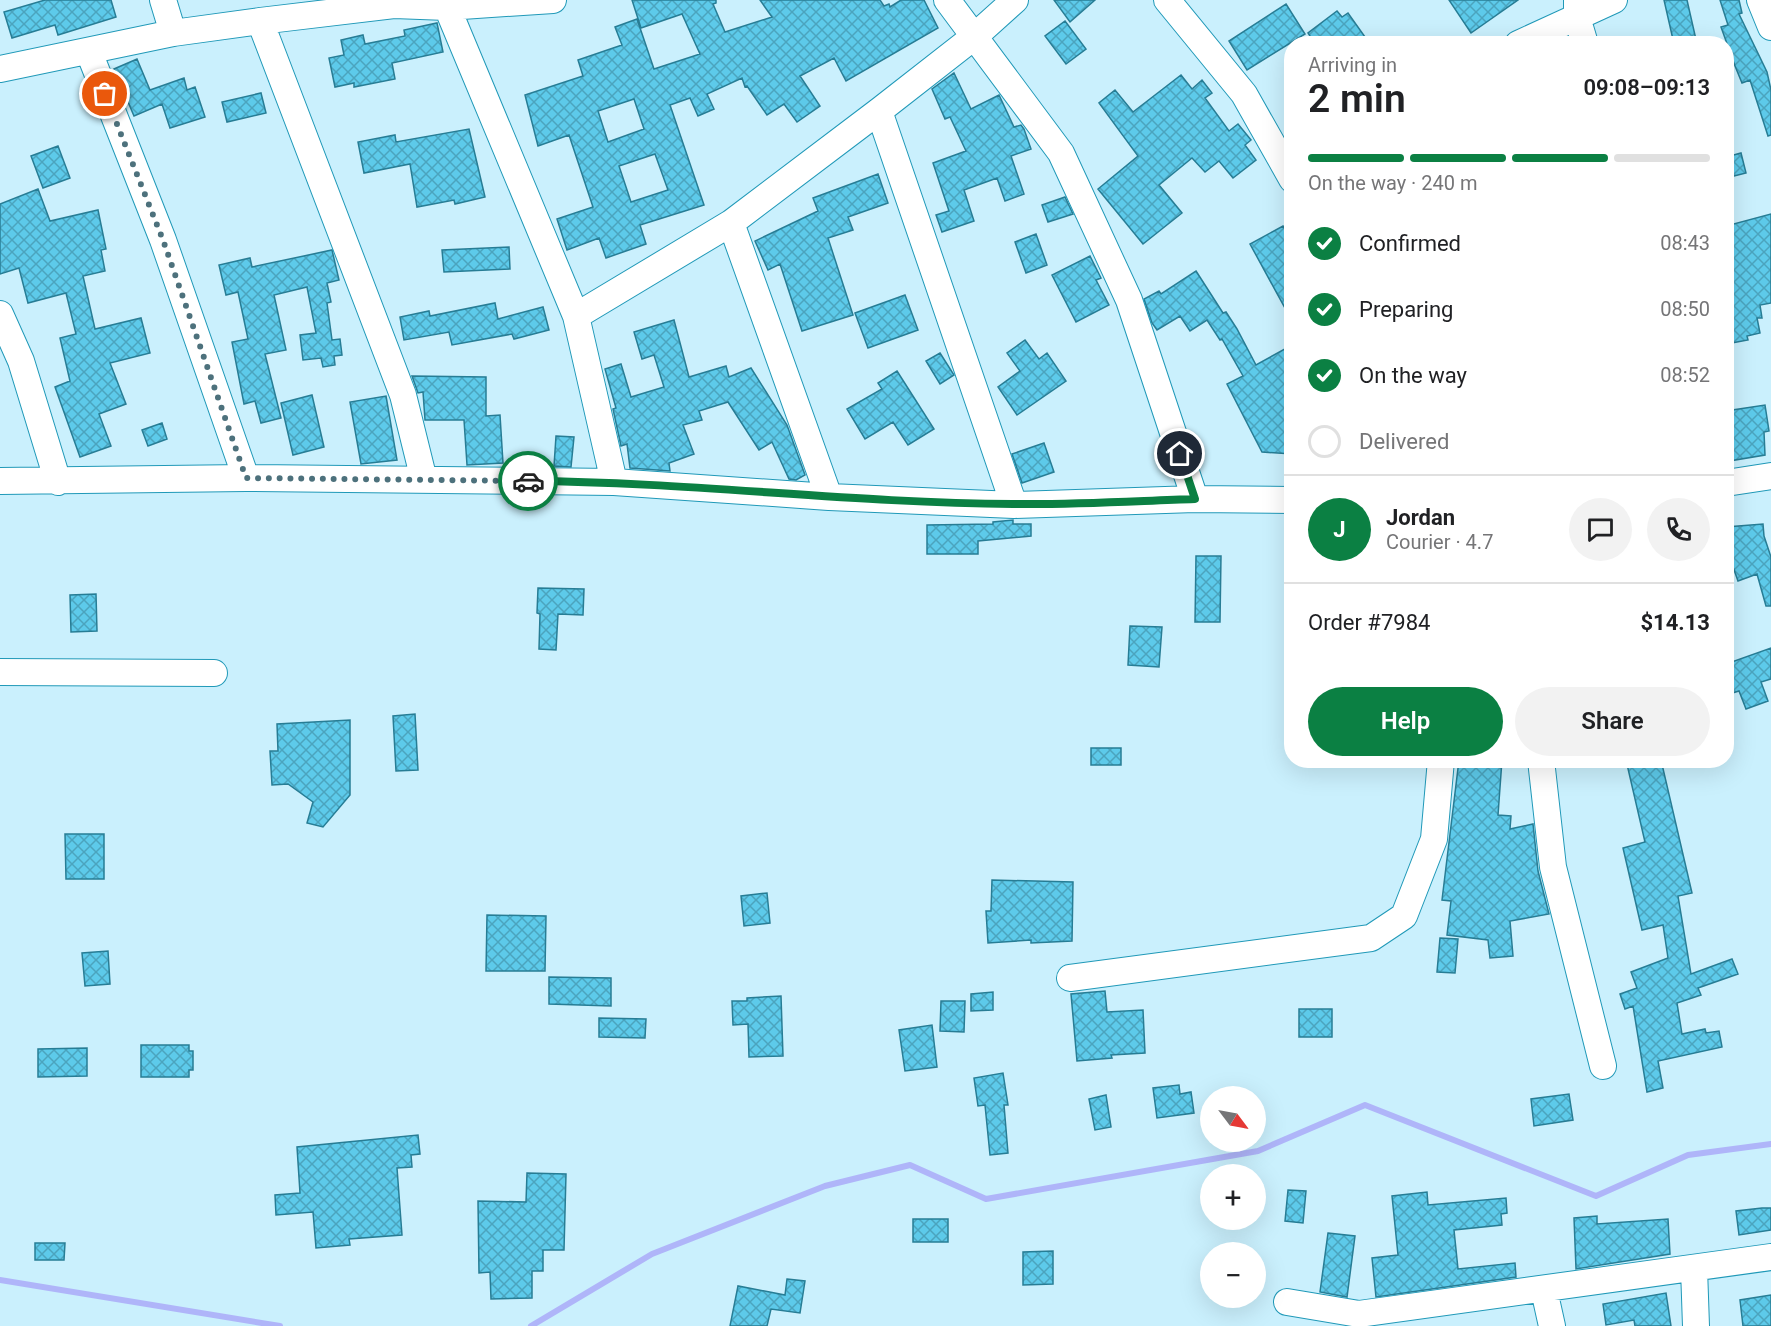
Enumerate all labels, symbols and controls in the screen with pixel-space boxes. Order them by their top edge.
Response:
text: Arriving in [1308,53,1397,77]
pin [79,68,130,119]
text: 09:08–09:13 [1583,75,1710,100]
text: 2 min [1308,76,1406,122]
icon: bag [88,77,121,110]
text: On the way · 240 m [1308,171,1477,195]
icon: check [1308,227,1341,260]
text: Confirmed [1359,231,1461,256]
text: 08:43 [1660,231,1710,255]
icon: check [1308,293,1341,326]
text: Preparing [1359,297,1453,322]
text: 08:50 [1660,297,1710,321]
icon: check [1308,359,1341,392]
text: On the way [1359,363,1467,388]
text: 08:52 [1660,363,1710,387]
pin [1154,428,1205,479]
text: Delivered [1359,429,1449,454]
icon: home [1163,437,1196,470]
courier [498,451,558,511]
icon: car [512,465,545,498]
button: chat [1569,498,1632,561]
button: phone [1647,498,1710,561]
text: Jordan [1386,505,1455,530]
text: J [1333,517,1346,542]
text: Courier · 4.7 [1386,530,1493,554]
text: Order #7984 [1308,610,1430,635]
text: $14.13 [1641,610,1710,635]
button: Help [1308,687,1503,756]
button: Share [1515,687,1710,756]
north arrow [1200,1086,1266,1152]
map controls [1200,1086,1266,1308]
button: + [1200,1164,1266,1230]
button: − [1200,1242,1266,1308]

